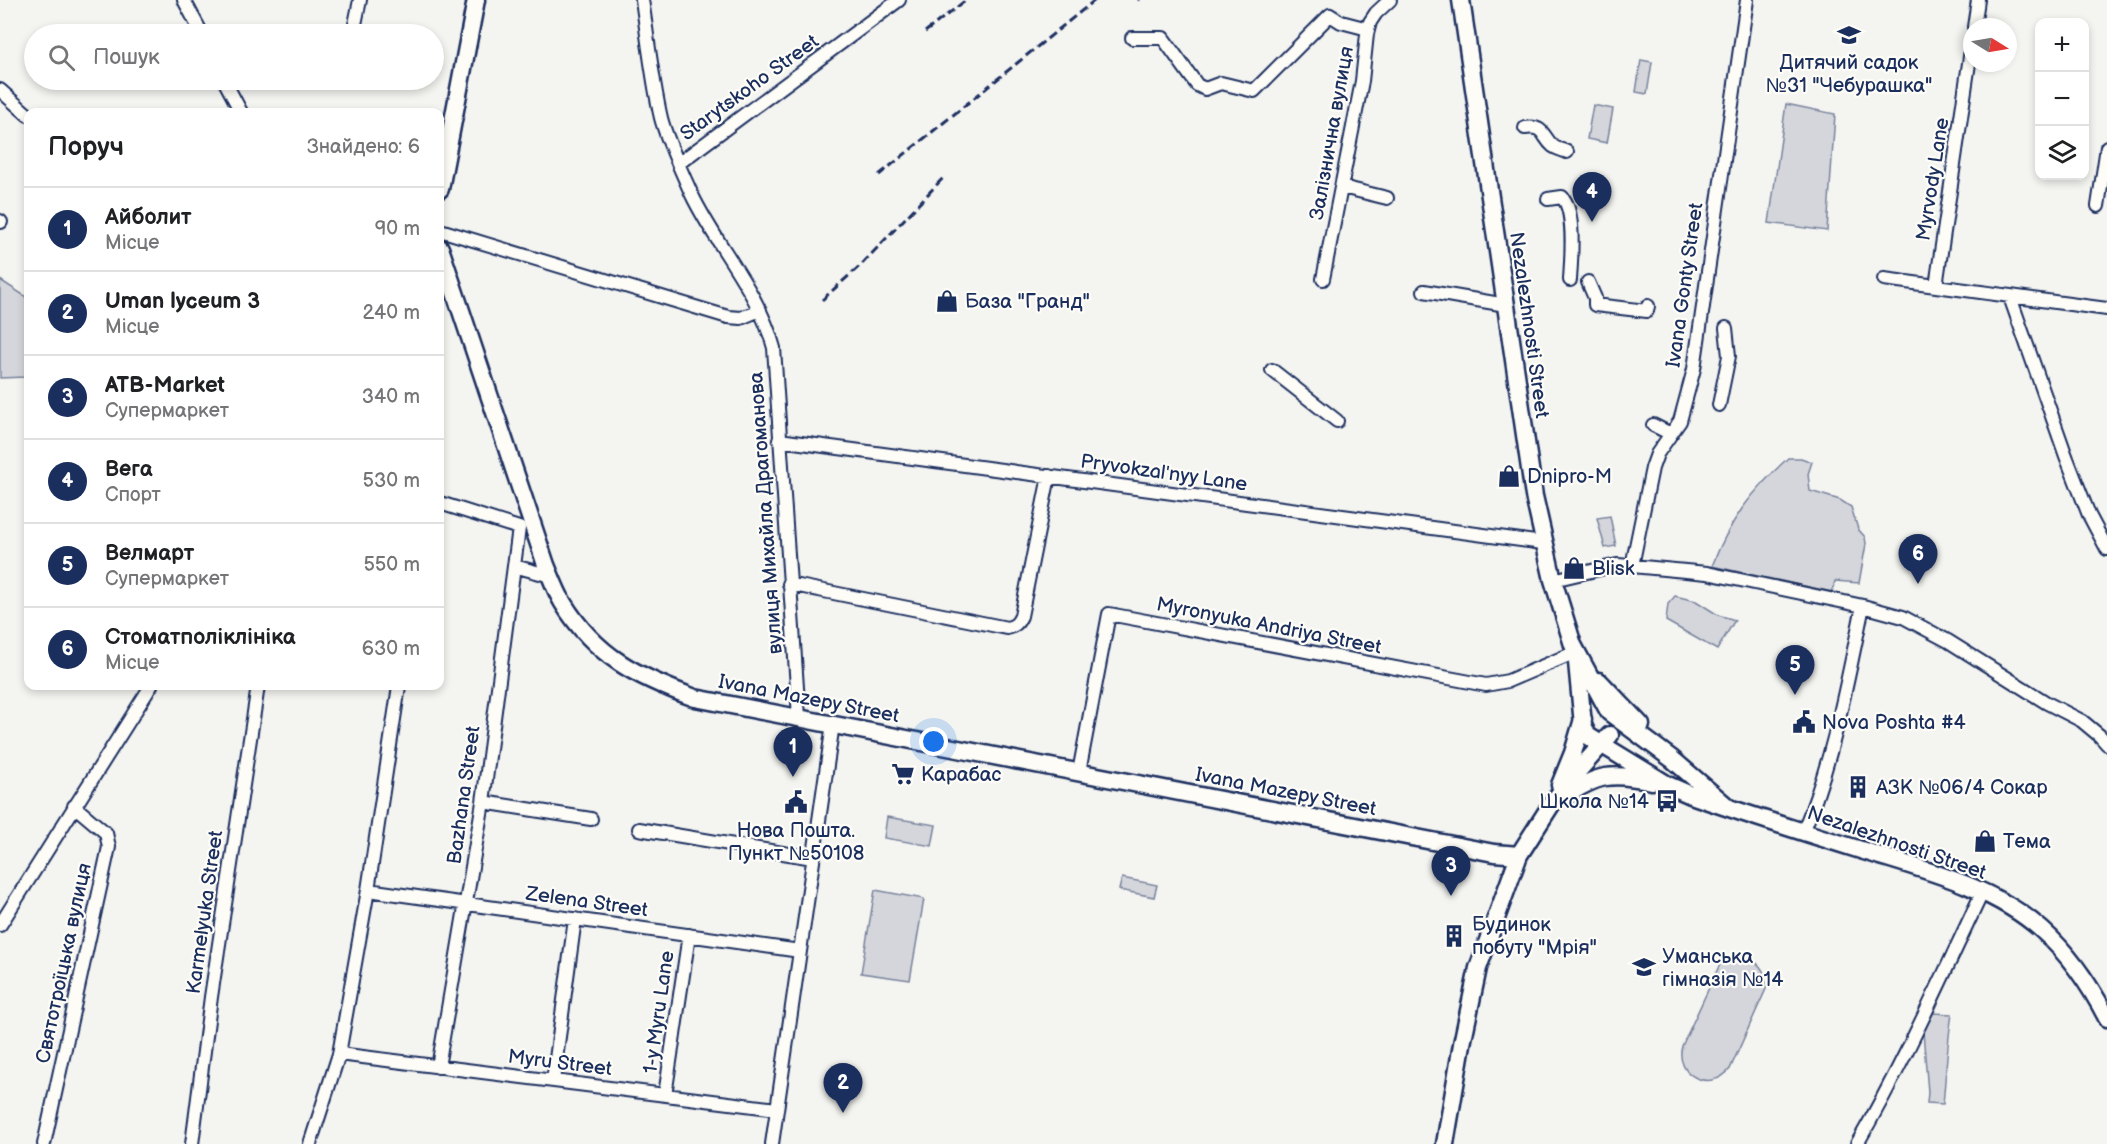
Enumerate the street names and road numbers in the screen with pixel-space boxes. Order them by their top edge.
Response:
street label: Starytskoho Street [676,30,823,146]
street label: Залізнична вулиця [1305,44,1359,222]
street label: Myrvody Lane [1911,116,1955,242]
street label: Ivana Gonty Street [1662,201,1708,369]
street label: Nezalezhnosti Street [1504,231,1554,420]
street label: вулиця Михайла Драгоманова [744,371,788,655]
street label: Pryvokzalʹnyy Lane [1079,449,1249,497]
street label: Myronyuka Andriya Street [1154,592,1383,660]
street label: Ivana Mazepy Street [716,670,901,728]
street label: Bazhana Street [442,724,486,866]
street label: Ivana Mazepy Street [1193,763,1378,821]
street label: Nezalezhnosti Street [1804,801,1989,885]
street label: Karmelyuka Street [182,829,228,995]
street label: Святотроїцька вулиця [31,861,97,1066]
street label: Zelena Street [523,881,649,922]
street label: 1-y Myru Lane [639,949,679,1075]
street label: Myru Street [507,1045,613,1081]

